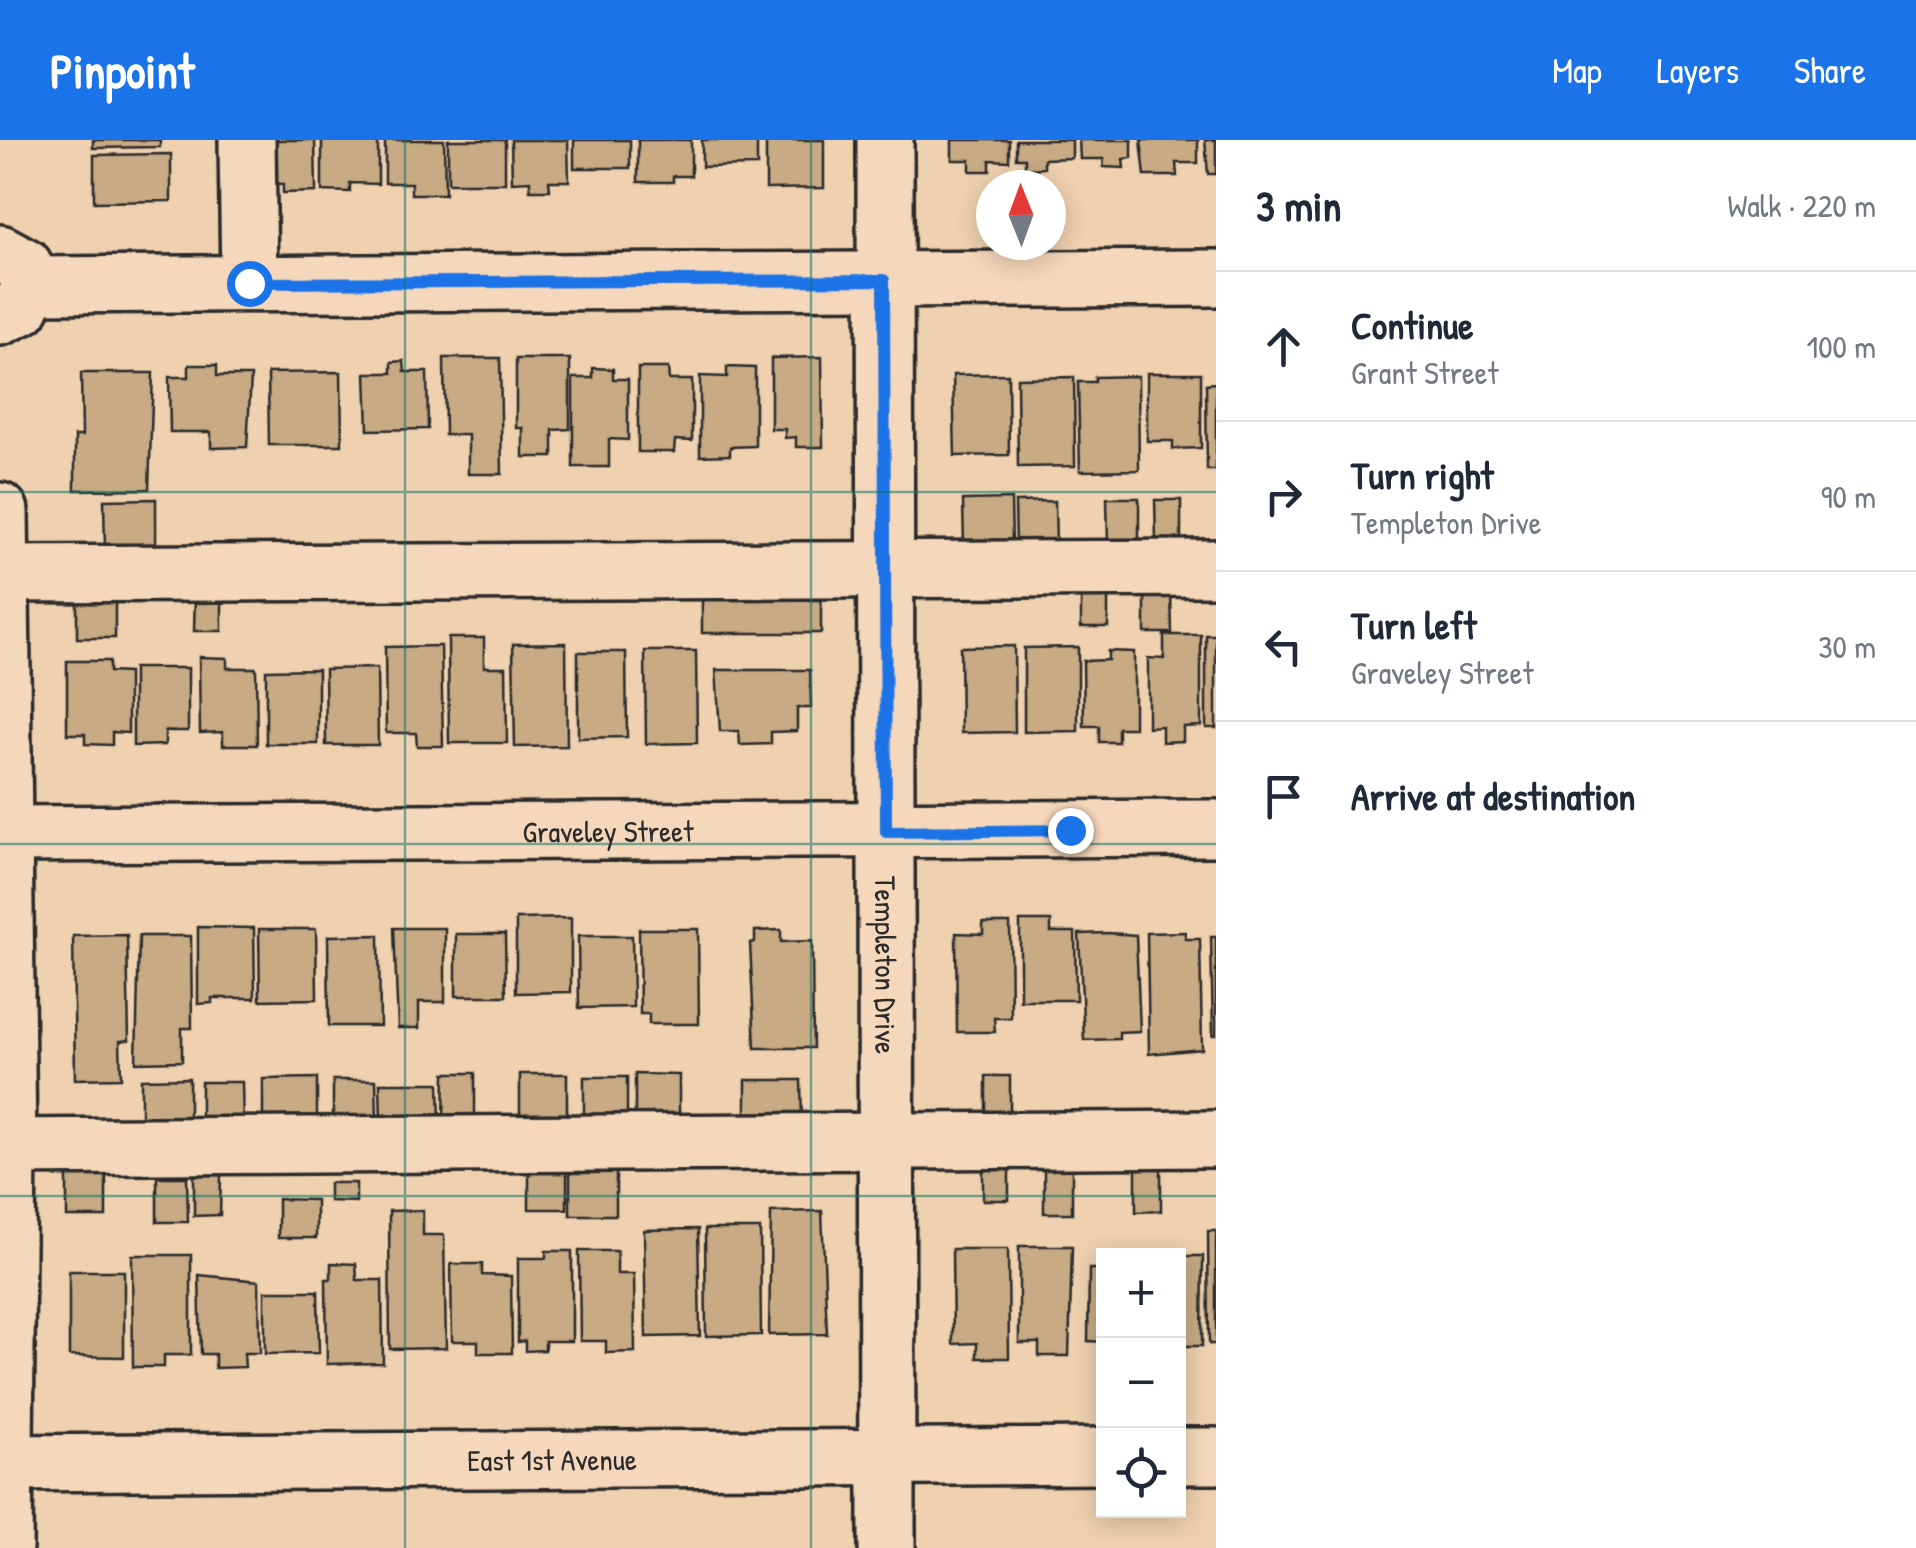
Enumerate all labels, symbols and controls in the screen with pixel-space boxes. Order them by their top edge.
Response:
text: Pinpoint [50,38,194,103]
text: Map [1552,47,1602,94]
text: Layers [1657,47,1739,94]
text: Share [1794,47,1866,94]
north arrow [976,170,1066,260]
text: 3 min [1256,177,1341,234]
text: Walk · 220 m [1727,184,1876,227]
route start [227,261,273,307]
text: Continue [1351,299,1473,351]
icon: ahead [1256,319,1311,374]
text: 100 m [1807,325,1876,368]
text: Grant Street [1351,351,1499,394]
text: Turn right [1351,449,1494,501]
icon: right [1256,469,1311,524]
text: 90 m [1821,475,1876,518]
text: Templeton Drive [1351,501,1541,544]
text: Turn left [1351,599,1476,651]
icon: left [1256,619,1311,674]
text: 30 m [1818,625,1876,668]
text: Graveley Street [1351,651,1533,694]
icon: arrive [1256,769,1311,824]
text: Arrive at destination [1351,770,1635,822]
route end [1048,808,1094,854]
street label: Graveley Street [522,811,694,851]
street label: Templeton Drive [866,876,906,1054]
map controls [1096,1248,1186,1518]
button: + [1096,1248,1186,1338]
button: − [1096,1338,1186,1428]
button: locate [1096,1428,1186,1518]
street label: East 1st Avenue [467,1439,637,1480]

